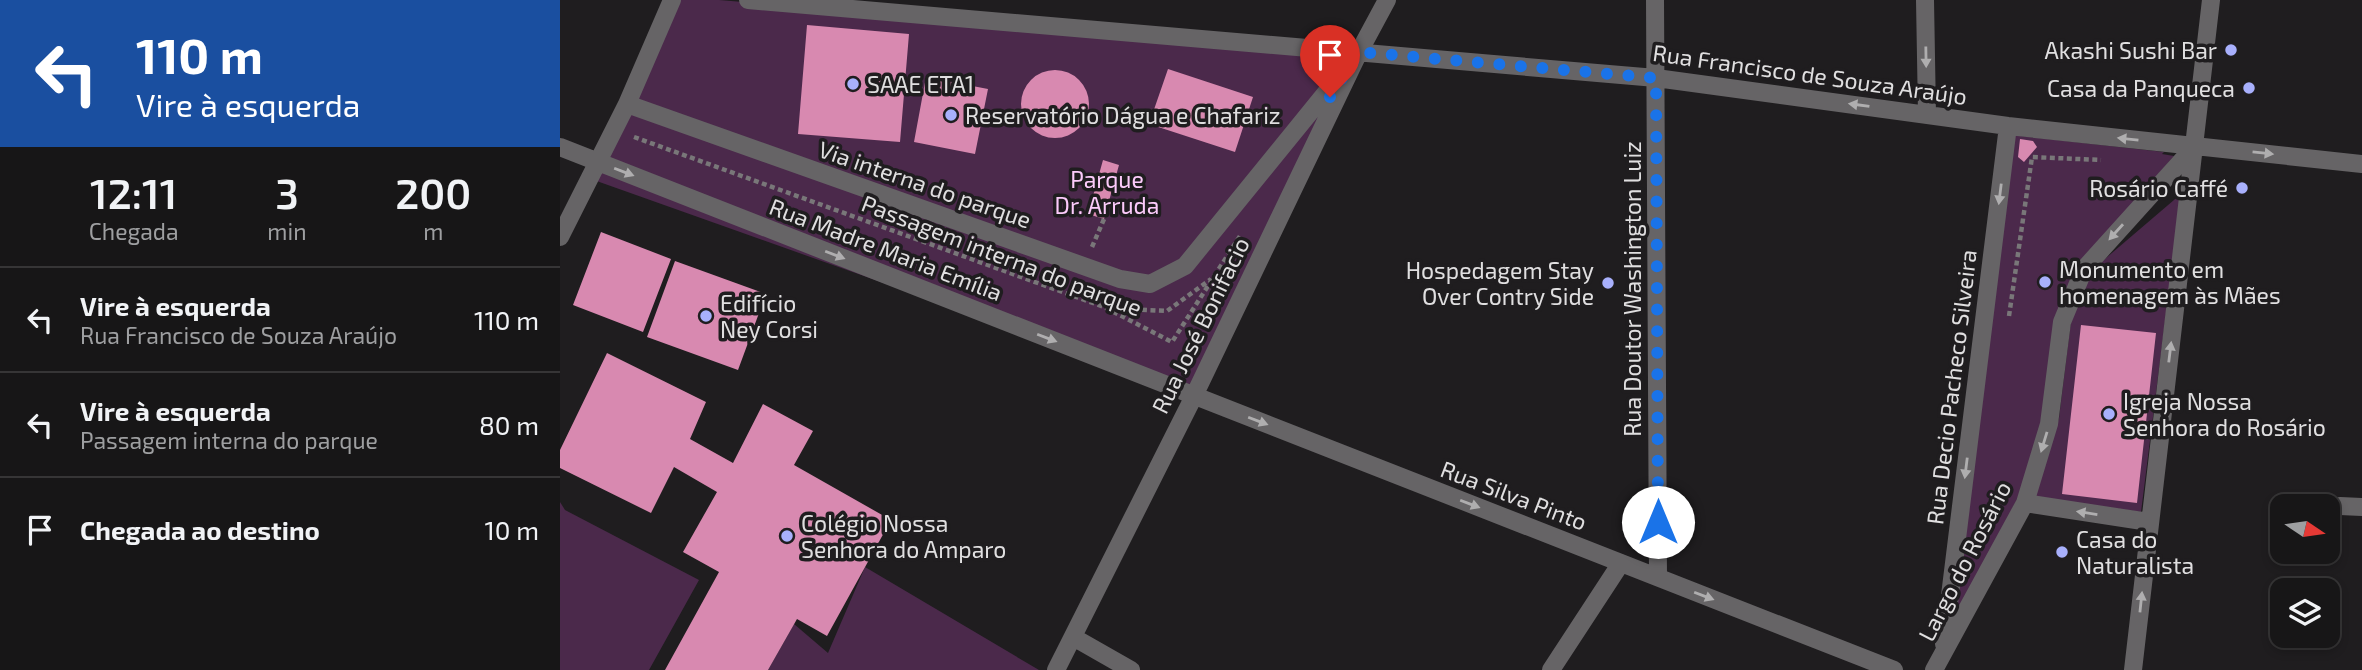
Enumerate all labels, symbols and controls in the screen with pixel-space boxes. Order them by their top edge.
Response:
text: 110 m [136,25,263,84]
pin [1300,25,1360,97]
icon: left [21,28,112,119]
icon: arrive [1311,36,1349,74]
place label: Akashi Sushi Bar [2044,36,2217,64]
street label: Rua Francisco de Souza Araújo [1651,38,1969,110]
marker: Akashi Sushi Bar [2223,42,2239,58]
one-way arrow [1920,46,1932,68]
place label: SAAE ETA1 [867,70,974,98]
place label: Casa da Panqueca [2047,74,2235,102]
marker: SAAE ETA1 [845,76,861,92]
marker: Casa da Panqueca [2241,80,2257,96]
text: Vire à esquerda [136,85,360,123]
one-way arrow [1848,99,1870,110]
place label: Reservatório Dágua e Chafariz [965,101,1281,129]
marker: Reservatório Dágua e Chafariz [943,107,959,123]
one-way arrow [2116,133,2138,144]
street label: Via interna do parque [815,134,1035,234]
street label: Rua Doutor Washington Luiz [1618,141,1646,437]
one-way arrow [2253,148,2275,159]
park label: Parque Dr. Arruda [1055,165,1159,219]
one-way arrow [613,166,634,177]
text: 12:11 [90,167,177,217]
text: 3 [275,167,299,217]
text: 200 [395,167,471,217]
place label: Rosário Caffé [2089,174,2228,202]
marker: Rosário Caffé [2234,180,2250,196]
one-way arrow [1994,183,2005,205]
street label: Passagem interna do parque [858,189,1146,321]
street label: Rua Madre Maria Emília [766,192,1006,306]
text: Chegada [89,217,179,245]
text: min [267,217,307,245]
text: m [423,217,443,245]
one-way arrow [2108,223,2124,241]
street label: Rua José Bonifacio [1145,232,1255,418]
street label: Rua Decio Pacheco Silveira [1920,248,1982,526]
one-way arrow [825,249,846,260]
place label: Monumento em homenagem às Mães [2059,255,2281,309]
place label: Hospedagem Stay Over Contry Side [1406,256,1594,310]
marker: Monumento em homenagem às Mães [2037,274,2053,290]
marker: Hospedagem Stay Over Contry Side [1600,275,1616,291]
place label: Edifício Ney Corsi [720,289,818,343]
text: Vire à esquerda [80,290,271,321]
icon: left [21,301,59,339]
text: 110 m [474,304,539,335]
marker: Edifício Ney Corsi [698,308,714,324]
text: Rua Francisco de Souza Araújo [80,321,397,349]
one-way arrow [1037,333,1058,344]
one-way arrow [2165,341,2176,363]
place label: Igreja Nossa Senhora do Rosário [2123,387,2326,441]
text: Vire à esquerda [80,395,271,426]
icon: left [21,406,59,444]
marker: Igreja Nossa Senhora do Rosário [2101,406,2117,422]
text: 80 m [479,409,539,440]
one-way arrow [1247,415,1268,426]
text: Passagem interna do parque [80,426,378,454]
one-way arrow [2038,431,2048,452]
street label: Rua Silva Pinto [1437,454,1591,536]
one-way arrow [1960,458,1971,480]
street label: Largo do Rosário [1912,477,2016,645]
position arrow [1621,485,1695,559]
north arrow [2270,494,2340,564]
map controls [2270,494,2340,648]
one-way arrow [1459,498,1480,509]
one-way arrow [2076,507,2098,518]
place label: Colégio Nossa Senhora do Amparo [801,509,1006,563]
icon: arrive [21,511,59,549]
text: Chegada ao destino [80,514,320,545]
text: 10 m [484,514,539,545]
place label: Casa do Naturalista [2076,525,2194,579]
marker: Colégio Nossa Senhora do Amparo [779,528,795,544]
marker: Casa do Naturalista [2054,544,2070,560]
button: layers [2270,578,2340,648]
one-way arrow [1694,590,1715,601]
one-way arrow [2135,591,2146,613]

